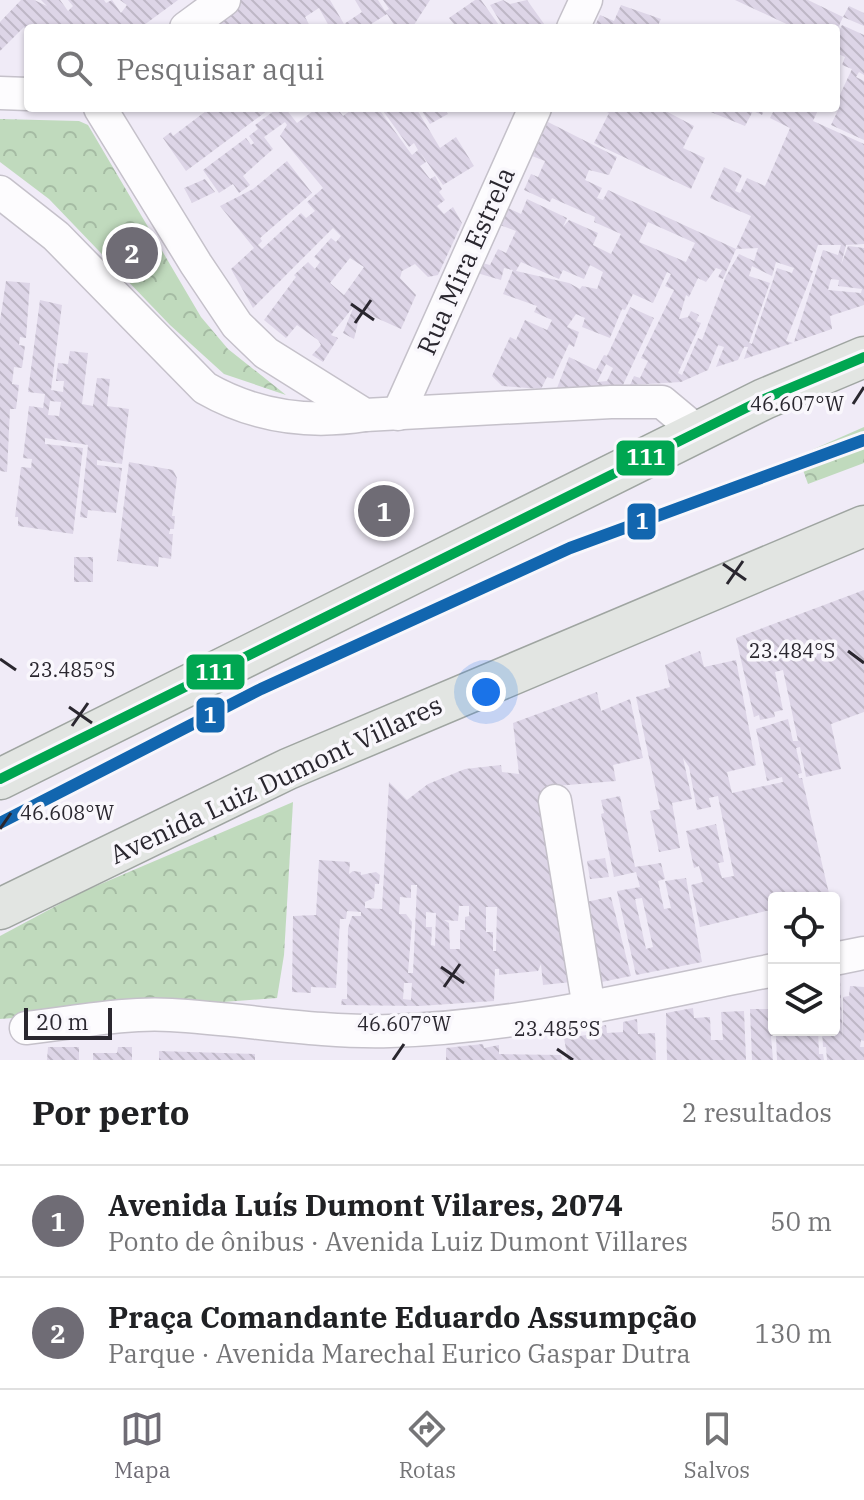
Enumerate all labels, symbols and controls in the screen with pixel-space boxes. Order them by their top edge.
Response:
search box [24,24,840,112]
icon: search [52,46,96,90]
text: Pesquisar aqui [116,49,324,88]
street label: Rua Mira Estrela [408,161,522,360]
pin: 2 [106,223,158,283]
text: 46.607°W [750,390,844,417]
line badge: 111 [615,439,676,477]
text: 111 [626,442,666,471]
pin: 1 [358,481,410,541]
line badge: 1 [626,502,657,541]
text: 1 [635,506,649,535]
text: 23.484°S [749,637,835,664]
line badge: 111 [185,653,246,691]
text: 23.485°S [29,656,115,683]
text: 111 [195,657,235,686]
your location [466,672,506,712]
street label: Avenida Luiz Dumont Villares [104,687,447,871]
line badge: 1 [195,696,226,734]
text: 1 [203,700,217,729]
text: 46.608°W [20,799,114,826]
map controls [768,892,840,1036]
button: locate [768,892,840,964]
button: layers [768,964,840,1036]
scale bar [24,1004,112,1040]
text: 20 m [36,1007,88,1036]
text: 46.607°W [357,1010,451,1037]
text: 23.485°S [514,1015,600,1042]
text: Por perto [32,1090,189,1134]
text: 2 resultados [682,1095,832,1129]
text: Avenida Luís Dumont Vilares, 2074 [108,1185,623,1224]
text: 1 [50,1204,66,1238]
text: 50 m [770,1204,832,1238]
text: Ponto de ônibus · Avenida Luiz Dumont Villares [108,1224,688,1258]
text: Praça Comandante Eduardo Assumpção [108,1297,697,1336]
text: 2 [50,1316,66,1350]
text: 130 m [754,1316,832,1350]
text: Parque · Avenida Marechal Eurico Gaspar Dutra [108,1336,691,1370]
tab: Mapa [114,1407,171,1484]
tab: Rotas [399,1407,456,1484]
tab: Salvos [684,1407,750,1484]

